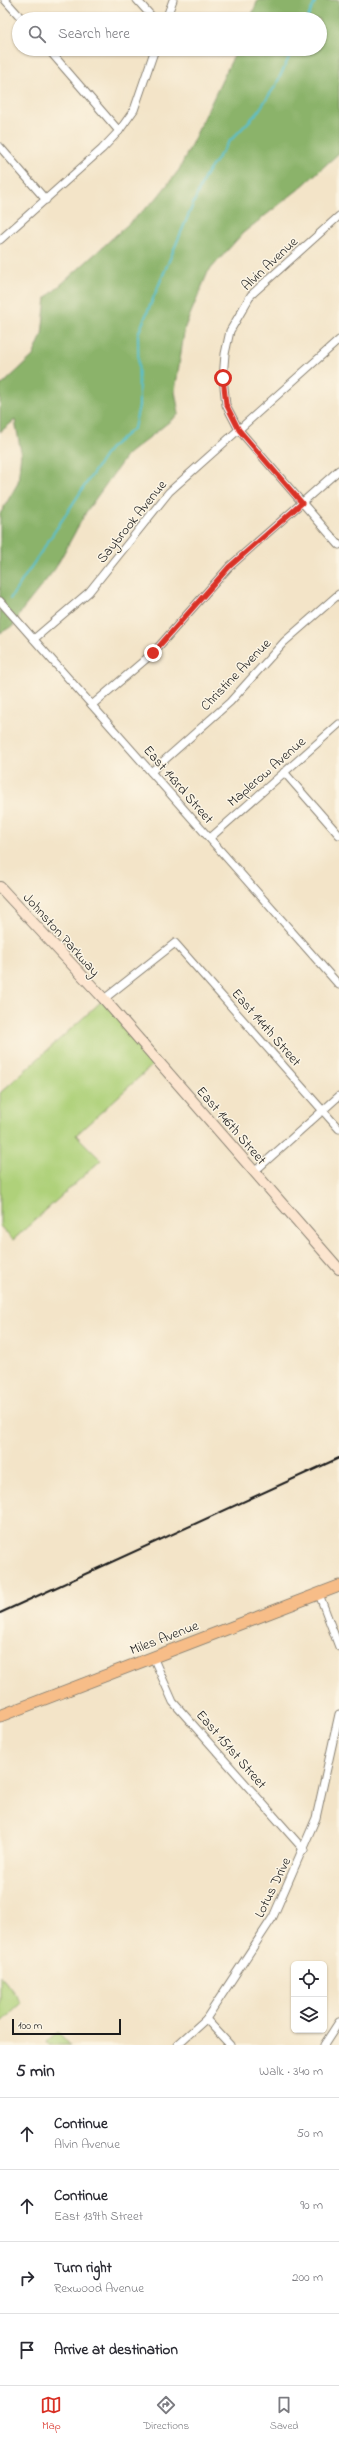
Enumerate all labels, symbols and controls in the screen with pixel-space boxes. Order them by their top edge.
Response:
search box [12,12,327,56]
icon: search [26,23,48,45]
text: Search here [58,23,130,45]
street label: Alvin Avenue [237,232,304,296]
route start [214,369,232,387]
street label: Saybrook Avenue [92,475,174,569]
street label: Christine Avenue [196,633,277,716]
route end [144,644,162,662]
street label: Maplerow Avenue [223,732,311,812]
street label: East 143rd Street [138,741,218,829]
street label: Johnston Parkway [17,888,104,982]
street label: East 144th Street [226,984,306,1072]
street label: East 146th Street [191,1082,271,1170]
street label: Miles Avenue [127,1615,203,1661]
street label: East 151st Street [190,1706,271,1794]
street label: Lotus Drive [250,1853,297,1921]
map controls [291,1961,327,2033]
button: locate [291,1961,327,1997]
button: layers [291,1997,327,2033]
scale bar [12,2017,121,2036]
text: 100 m [18,2018,42,2034]
text: 5 min [16,2059,55,2084]
text: Walk · 340 m [259,2062,323,2081]
text: Continue [54,2113,108,2135]
icon: ahead [16,2123,38,2145]
text: 50 m [297,2124,323,2143]
text: Alvin Avenue [54,2135,120,2154]
text: Continue [54,2185,108,2207]
icon: ahead [16,2195,38,2217]
text: 90 m [300,2196,323,2215]
text: East 139th Street [54,2207,143,2226]
text: Turn right [54,2257,112,2279]
icon: right [16,2267,38,2289]
text: 200 m [292,2268,323,2287]
text: Rexwood Avenue [54,2279,144,2298]
icon: arrive [16,2339,38,2361]
text: Arrive at destination [54,2339,178,2361]
tab: Map [40,2394,62,2434]
tab: Directions [143,2394,189,2434]
tab: Saved [270,2394,299,2434]

